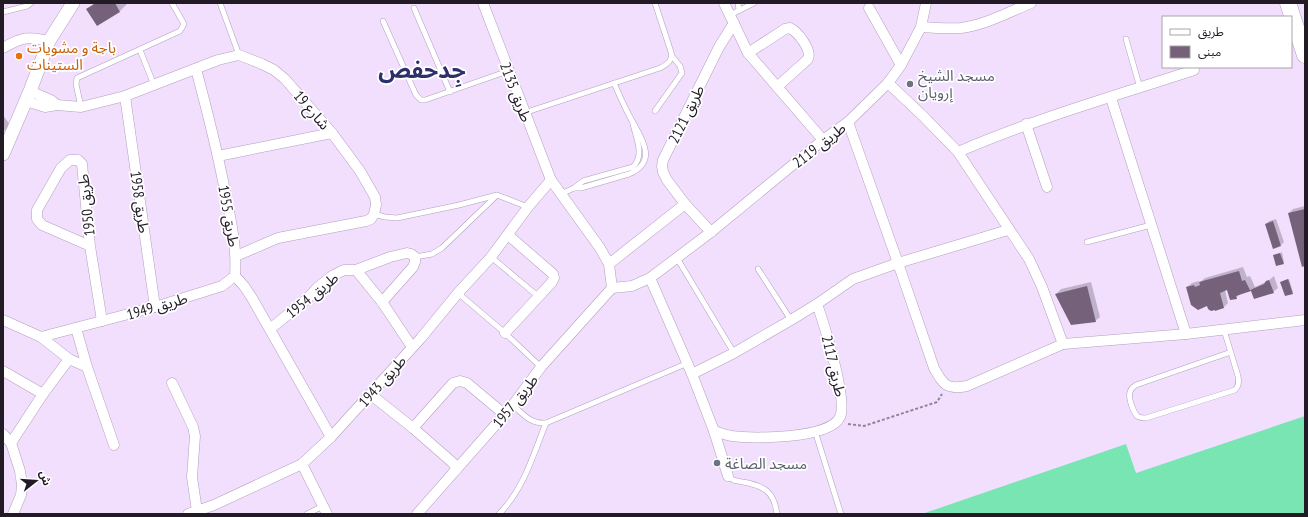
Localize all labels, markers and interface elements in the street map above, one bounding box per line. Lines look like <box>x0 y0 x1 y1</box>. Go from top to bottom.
legend <box>1162 16 1292 68</box>
text: طريق <box>1198 24 1224 40</box>
place label: باجة و مشويات الستينات <box>27 38 116 74</box>
text: مبنى <box>1198 44 1221 59</box>
marker: باجة و مشويات الستينات <box>14 51 24 61</box>
district label: جِدحفص <box>378 55 466 88</box>
street label: طريق 2135 <box>495 59 536 125</box>
place label: مسجد الشيخ إرويان <box>918 66 995 103</box>
marker: مسجد الشيخ إرويان <box>905 79 915 89</box>
street label: طريق 2121 <box>664 82 709 147</box>
street label: شارع 19 <box>287 86 334 136</box>
street label: طريق 2119 <box>789 118 850 172</box>
street label: طريق 1958 <box>125 170 154 234</box>
street label: طريق 1950 <box>73 173 100 237</box>
street label: طريق 1955 <box>213 184 244 249</box>
street label: طريق 1954 <box>282 268 343 323</box>
street label: طريق 1949 <box>124 288 190 325</box>
street label: طريق 2117 <box>817 333 850 399</box>
street label: طريق 1943 <box>354 351 411 411</box>
street label: طريق 1957 <box>488 371 543 432</box>
place label: مسجد الصاغة <box>725 454 807 473</box>
marker: مسجد الصاغة <box>712 458 722 468</box>
north arrow <box>16 461 56 501</box>
text: ش <box>37 469 54 487</box>

